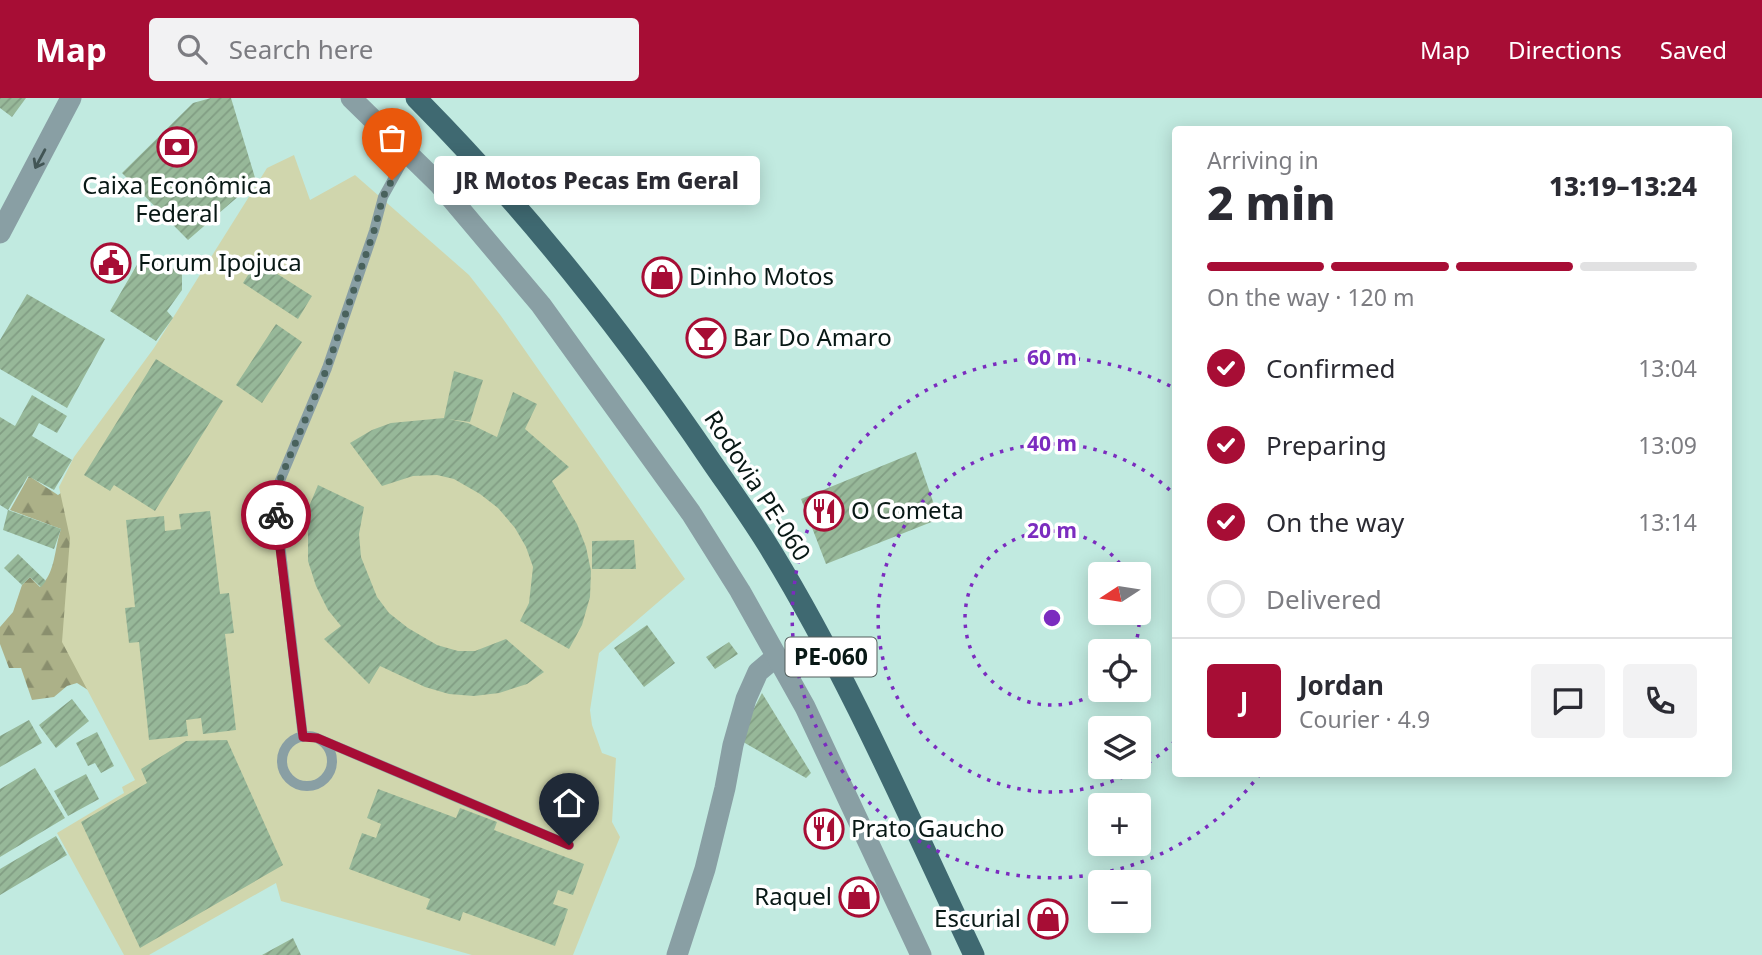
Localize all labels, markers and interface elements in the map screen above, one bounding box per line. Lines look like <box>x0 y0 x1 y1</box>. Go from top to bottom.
search box <box>149 18 639 81</box>
text: Map <box>35 27 107 72</box>
icon: search <box>173 30 211 68</box>
text: Search here <box>229 31 373 67</box>
text: Map <box>1420 33 1470 66</box>
text: Directions <box>1508 33 1622 66</box>
text: Saved <box>1660 33 1727 66</box>
pin <box>362 108 422 180</box>
icon: bag <box>373 119 411 157</box>
bank icon: Caixa Econômica Federal <box>156 126 198 168</box>
text: Arriving in <box>1207 144 1319 176</box>
one-way arrow <box>33 148 47 168</box>
callout: JR Motos Pecas Em Geral <box>434 155 760 204</box>
text: JR Motos Pecas Em Geral <box>455 164 739 196</box>
place label: Caixa Econômica Federal <box>82 168 272 229</box>
text: 13:19–13:24 <box>1549 168 1697 204</box>
text: 2 min <box>1207 171 1336 233</box>
public building icon: Forum Ipojuca <box>90 242 132 284</box>
place label: Forum Ipojuca <box>138 245 302 278</box>
shop icon: Dinho Motos <box>641 256 683 298</box>
place label: Dinho Motos <box>689 259 834 292</box>
text: On the way · 120 m <box>1207 281 1414 313</box>
bar icon: Bar Do Amaro <box>685 317 727 359</box>
place label: Bar Do Amaro <box>733 320 892 353</box>
text: 60 m <box>1027 343 1077 371</box>
icon: check <box>1207 349 1245 387</box>
text: Confirmed <box>1266 350 1396 386</box>
text: 13:04 <box>1638 352 1697 384</box>
street label: Rodovia PE-060 <box>697 404 819 567</box>
icon: check <box>1207 426 1245 464</box>
text: Preparing <box>1266 427 1387 463</box>
text: 40 m <box>1027 429 1077 457</box>
text: 13:09 <box>1638 429 1697 461</box>
courier <box>241 480 311 550</box>
restaurant icon: O Cometa <box>803 490 845 532</box>
place label: O Cometa <box>851 493 964 526</box>
icon: bike <box>257 496 295 534</box>
icon: check <box>1207 503 1245 541</box>
text: On the way <box>1266 504 1404 540</box>
text: 13:14 <box>1638 506 1697 538</box>
text: 20 m <box>1027 516 1077 544</box>
north arrow <box>1088 562 1152 625</box>
map controls <box>1088 562 1151 933</box>
text: Delivered <box>1266 581 1382 617</box>
centre of rings <box>1040 606 1064 630</box>
road number: PE-060 <box>786 638 876 677</box>
button: locate <box>1088 639 1151 702</box>
button: chat <box>1531 664 1605 738</box>
button: phone <box>1623 664 1697 738</box>
text: Jordan <box>1299 667 1384 703</box>
text: J <box>1240 683 1248 719</box>
text: Courier · 4.9 <box>1299 703 1430 735</box>
button: layers <box>1088 716 1151 779</box>
pin <box>539 773 599 845</box>
icon: home <box>550 784 588 822</box>
button: + <box>1088 793 1151 856</box>
restaurant icon: Prato Gaucho <box>803 808 845 850</box>
place label: Prato Gaucho <box>851 811 1004 844</box>
button: − <box>1088 870 1151 933</box>
shop icon: Raquel <box>838 876 880 918</box>
place label: Raquel <box>754 879 832 912</box>
shop icon: Escurial <box>1027 898 1069 940</box>
place label: Escurial <box>934 901 1021 934</box>

